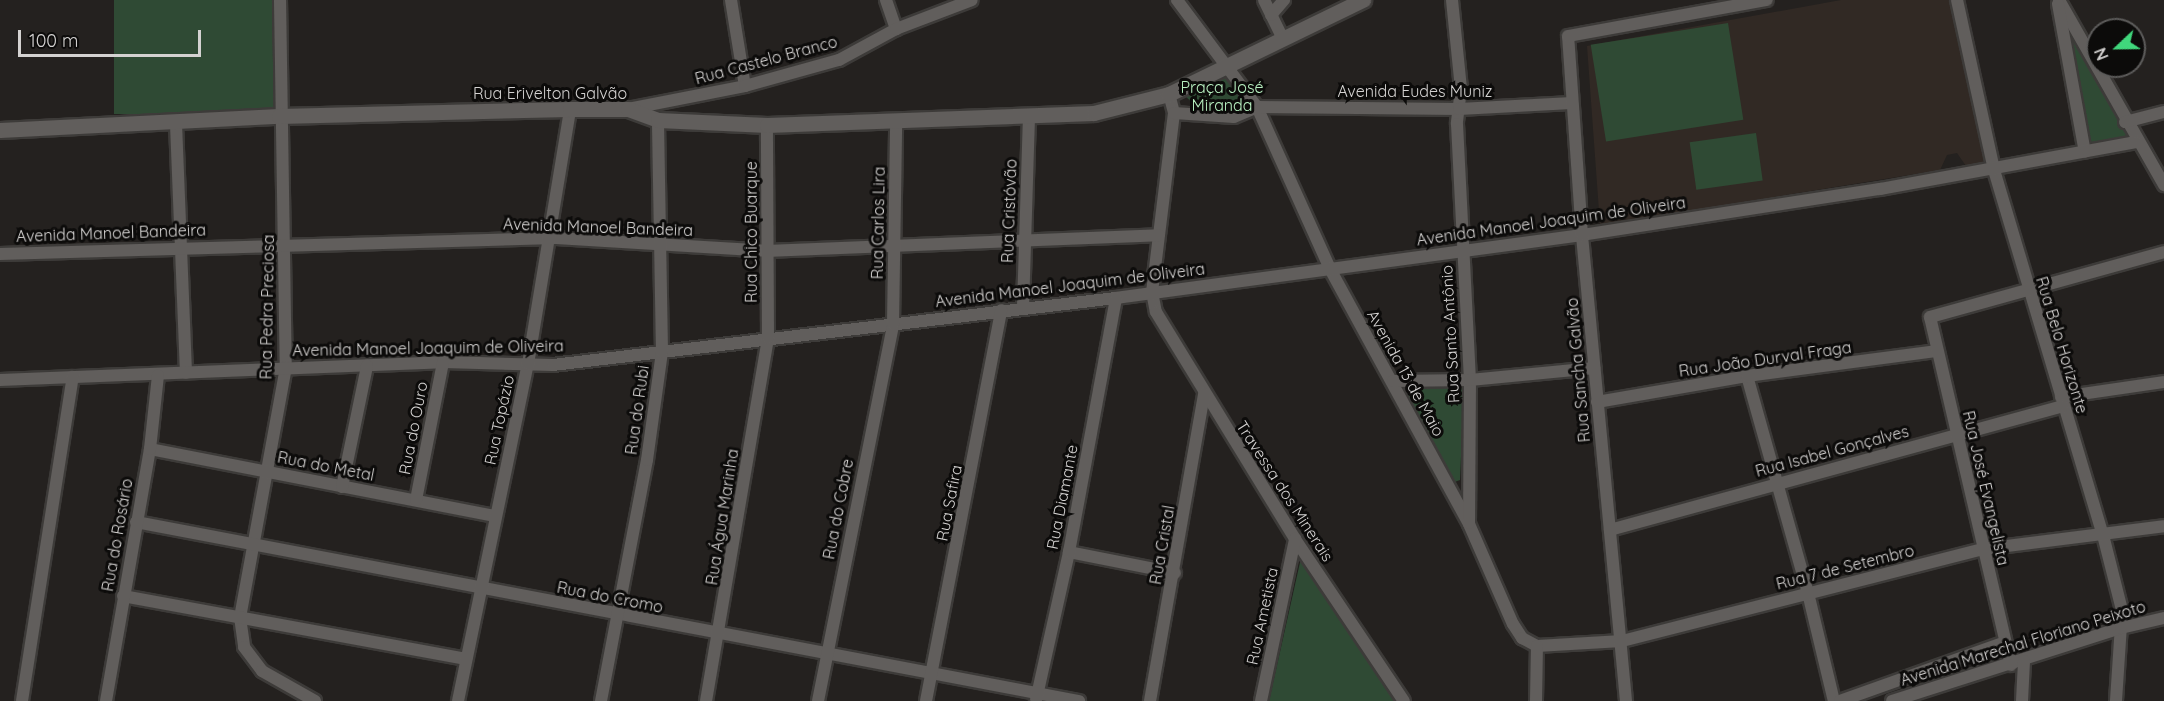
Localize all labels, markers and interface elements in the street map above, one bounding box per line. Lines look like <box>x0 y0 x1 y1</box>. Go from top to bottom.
scale bar <box>21 18 204 56</box>
north arrow <box>2086 18 2146 78</box>
text: 100 m <box>29 29 78 52</box>
street label: Rua Castelo Branco <box>693 32 839 88</box>
text: N <box>2090 45 2113 63</box>
park label: Praça José Miranda <box>1181 77 1263 115</box>
street label: Avenida Eudes Muniz <box>1337 81 1493 101</box>
street label: Rua Erivelton Galvão <box>473 83 627 103</box>
street label: Rua Cristóvão <box>998 159 1020 263</box>
street label: Rua Chico Buarque <box>741 161 761 303</box>
street label: Rua Carlos Lira <box>867 166 889 280</box>
street label: Avenida Manoel Joaquim de Oliveira <box>1415 193 1687 249</box>
street label: Avenida Manoel Bandeira <box>503 214 693 240</box>
street label: Avenida Manoel Bandeira <box>16 220 206 246</box>
street label: Rua Pedra Preciosa <box>256 234 278 380</box>
street label: Avenida Manoel Joaquim de Oliveira <box>934 259 1206 311</box>
street label: Rua Santo Antônio <box>1437 265 1463 403</box>
street label: Rua Belo Horizonte <box>2032 274 2092 416</box>
street label: Rua Sancha Galvão <box>1562 297 1594 443</box>
street label: Avenida 13 de Maio <box>1363 306 1449 440</box>
street label: Avenida Manoel Joaquim de Oliveira <box>292 336 564 360</box>
street label: Rua João Durval Fraga <box>1677 337 1853 381</box>
street label: Rua do Rubi <box>621 364 653 456</box>
street label: Rua Topázio <box>480 373 518 467</box>
street label: Rua do Ouro <box>395 380 431 476</box>
street label: Rua José Evangelista <box>1959 409 2013 567</box>
street label: Travessa dos Minerais <box>1232 417 1338 565</box>
street label: Rua Isabel Gonçalves <box>1753 421 1911 481</box>
street label: Rua Diamante <box>1042 443 1082 551</box>
street label: Rua do Metal <box>276 447 376 485</box>
street label: Rua Água Marinha <box>702 448 742 586</box>
street label: Rua do Cobre <box>819 457 857 561</box>
street label: Rua Safira <box>932 463 966 543</box>
street label: Rua do Rosário <box>98 477 136 593</box>
street label: Rua Cristal <box>1146 504 1178 586</box>
street label: Rua 7 de Setembro <box>1774 541 1916 593</box>
street label: Rua Ametista <box>1242 565 1282 667</box>
street label: Rua do Cromo <box>555 577 665 617</box>
street label: Avenida Marechal Floriano Peixoto <box>1898 596 2148 690</box>

